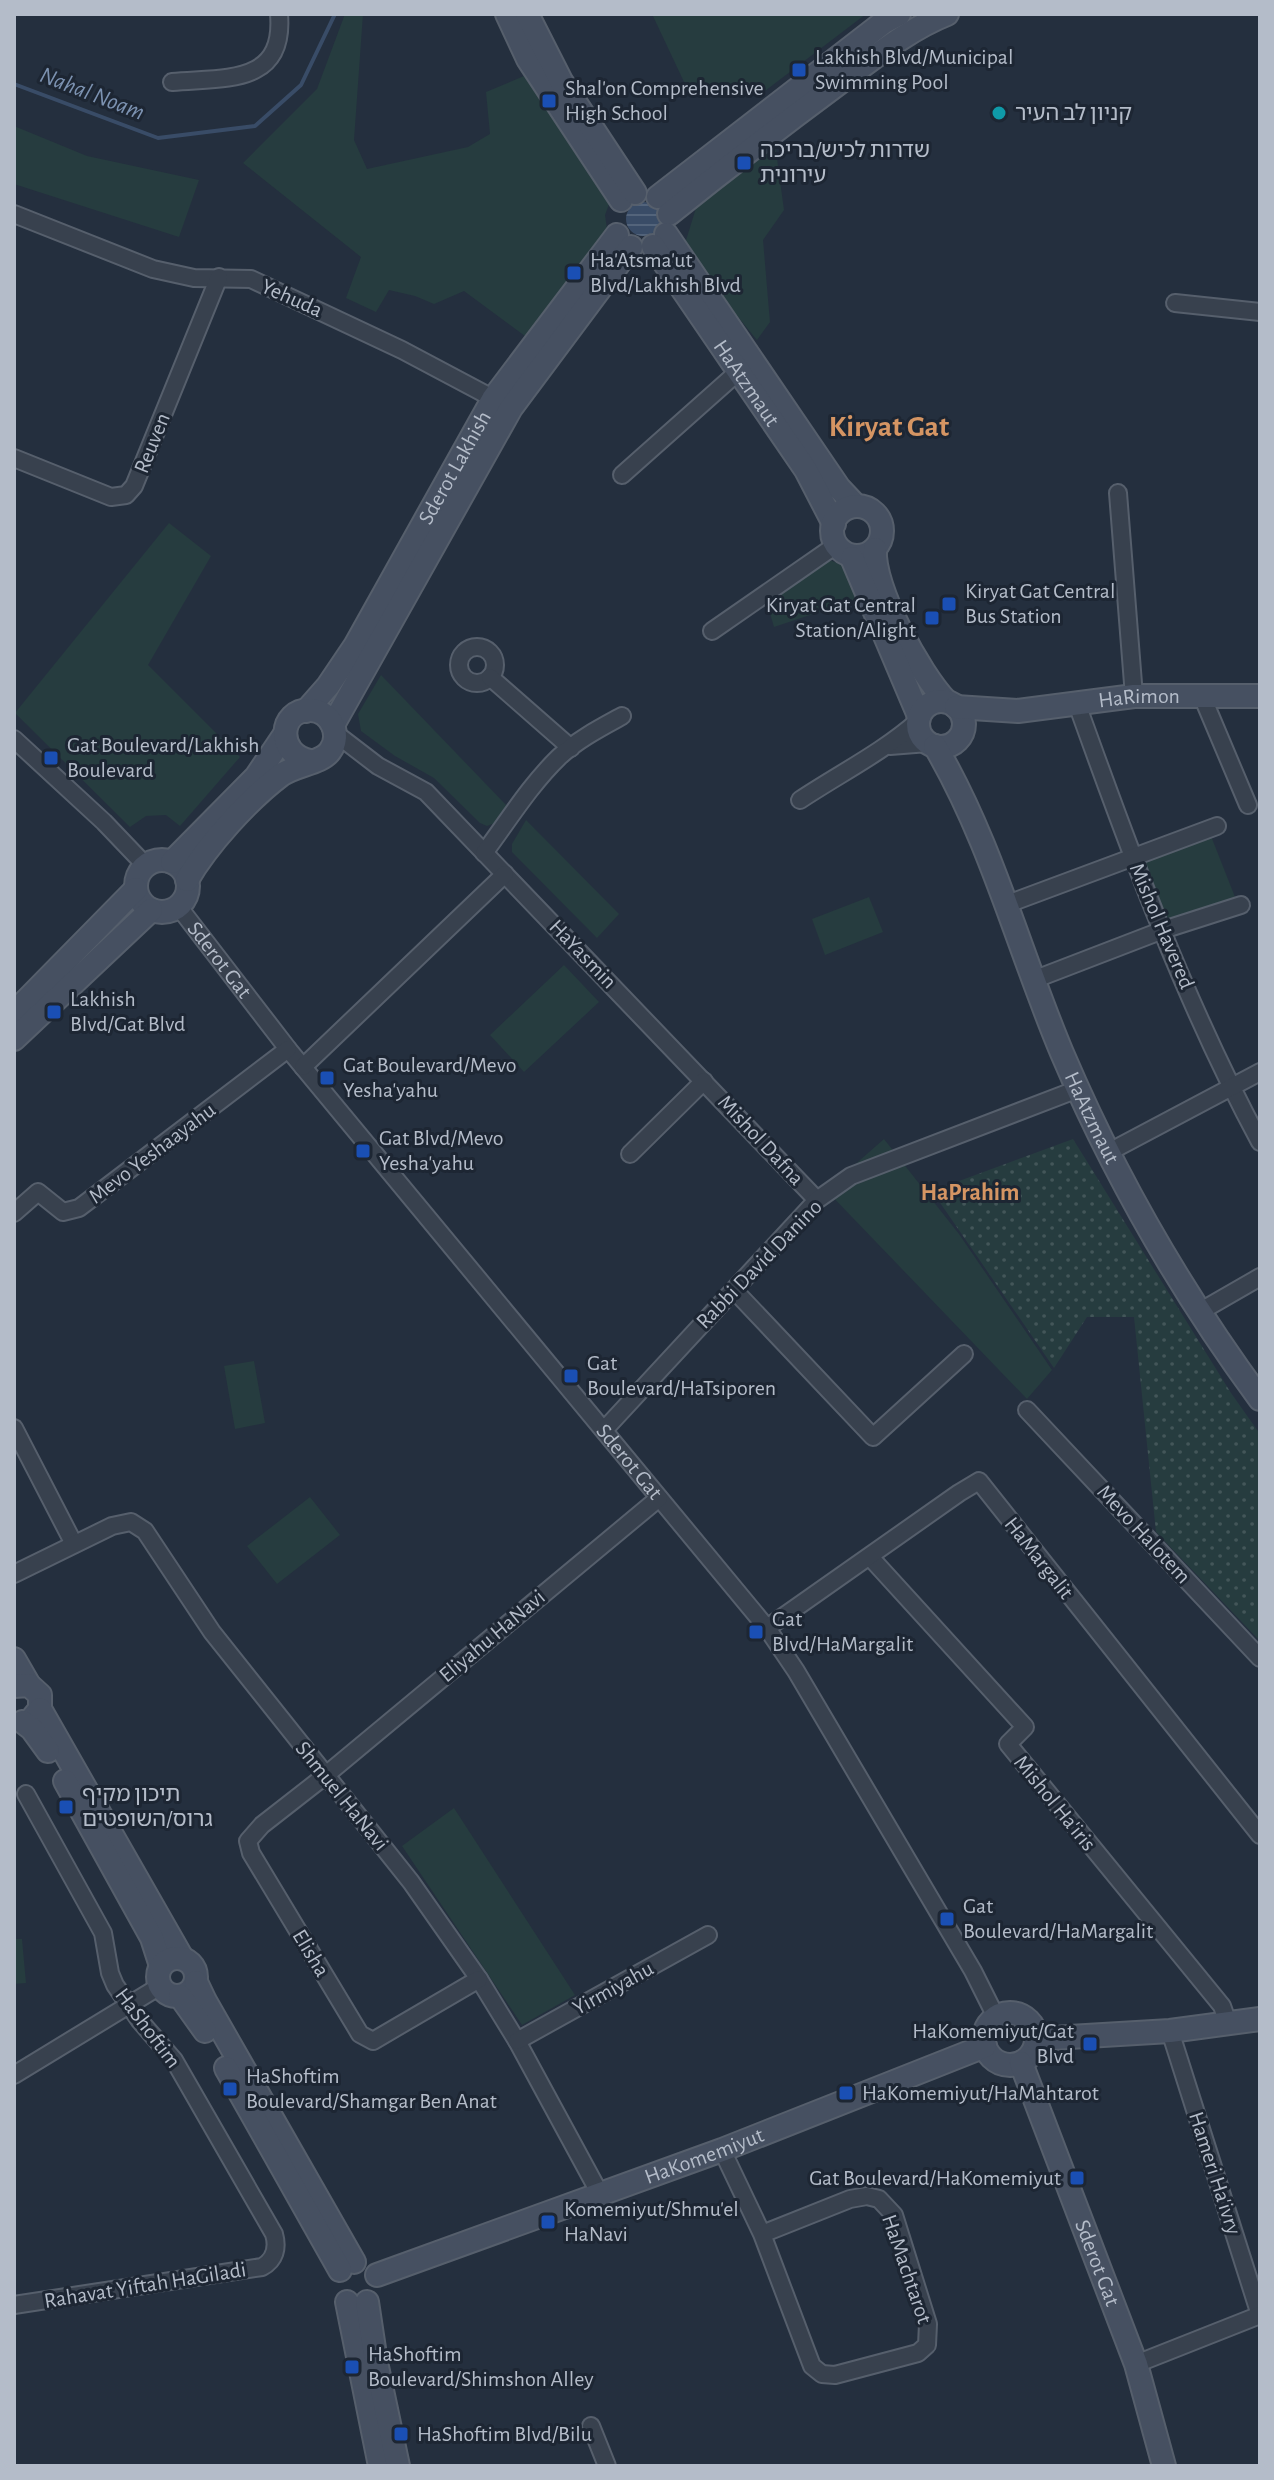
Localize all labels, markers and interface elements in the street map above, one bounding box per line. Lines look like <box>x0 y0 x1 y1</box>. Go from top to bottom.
place label: Lakhish Blvd/Municipal Swimming Pool <box>815 46 1013 93</box>
marker: Lakhish Blvd/Municipal Swimming Pool <box>790 61 808 79</box>
water label: Nahal Noam <box>36 63 148 125</box>
place label: Shal'on Comprehensive High School <box>565 77 764 124</box>
marker: Shal'on Comprehensive High School <box>540 92 558 110</box>
place label: קניון לב העיר <box>1015 102 1132 124</box>
marker: קניון לב העיר <box>990 104 1008 122</box>
place label: שדרות לכיש/בריכה עירונית <box>760 139 930 186</box>
marker: שדרות לכיש/בריכה עירונית <box>735 154 753 172</box>
place label: Ha'Atsma'ut Blvd/Lakhish Blvd <box>590 249 741 296</box>
marker: Ha'Atsma'ut Blvd/Lakhish Blvd <box>565 264 583 282</box>
street label: Yehuda <box>258 275 326 321</box>
street label: HaAtzmaut <box>710 336 784 430</box>
street label: Sderot Lakhish <box>414 407 495 528</box>
street label: Reuven <box>130 410 174 476</box>
district label: Kiryat Gat <box>829 412 949 442</box>
place label: Kiryat Gat Central Bus Station <box>965 580 1115 627</box>
place label: Kiryat Gat Central Station/Alight <box>766 594 916 641</box>
marker: Kiryat Gat Central Bus Station <box>940 595 958 613</box>
marker: Kiryat Gat Central Station/Alight <box>923 609 941 627</box>
street label: HaRimon <box>1097 685 1180 712</box>
place label: Gat Boulevard/Lakhish Boulevard <box>67 734 259 781</box>
marker: Gat Boulevard/Lakhish Boulevard <box>42 749 60 767</box>
street label: Mishol Havered <box>1126 860 1198 992</box>
street label: HaYasmin <box>545 915 621 993</box>
street label: Sderot Gat <box>183 917 256 1002</box>
place label: Lakhish Blvd/Gat Blvd <box>70 988 185 1035</box>
marker: Lakhish Blvd/Gat Blvd <box>45 1003 63 1021</box>
place label: Gat Boulevard/Mevo Yesha'yahu <box>343 1054 517 1101</box>
street label: HaAtzmaut <box>1061 1068 1123 1167</box>
marker: Gat Boulevard/Mevo Yesha'yahu <box>318 1069 336 1087</box>
street label: Mishol Dafna <box>714 1091 808 1189</box>
street label: Mevo Yeshaayahu <box>85 1098 219 1208</box>
place label: Gat Blvd/Mevo Yesha'yahu <box>379 1127 504 1174</box>
marker: Gat Blvd/Mevo Yesha'yahu <box>354 1142 372 1160</box>
district label: HaPrahim <box>921 1181 1019 1205</box>
street label: Rabbi David Danino <box>692 1195 826 1333</box>
place label: Gat Boulevard/HaTsiporen <box>587 1352 776 1399</box>
marker: Gat Boulevard/HaTsiporen <box>562 1367 580 1385</box>
street label: Sderot Gat <box>592 1420 667 1503</box>
street label: Mevo Halotem <box>1093 1480 1195 1588</box>
street label: HaMargalit <box>1000 1513 1078 1603</box>
street label: Eliyahu HaNavi <box>435 1586 549 1686</box>
place label: Gat Blvd/HaMargalit <box>772 1608 913 1655</box>
marker: Gat Blvd/HaMargalit <box>747 1623 765 1641</box>
street label: Shmuel HaNavi <box>292 1737 392 1855</box>
street label: Mishol Ha'iris <box>1010 1751 1100 1855</box>
place label: תיכון מקיף גרוס/השופטים <box>82 1783 213 1830</box>
marker: תיכון מקיף גרוס/השופטים <box>57 1798 75 1816</box>
place label: Gat Boulevard/HaMargalit <box>963 1895 1153 1942</box>
marker: Gat Boulevard/HaMargalit <box>938 1910 956 1928</box>
street label: Elisha <box>288 1925 334 1981</box>
street label: Yirmiyahu <box>569 1957 657 2019</box>
street label: HaShoftim <box>111 1984 185 2072</box>
place label: HaKomemiyut/Gat Blvd <box>912 2020 1074 2067</box>
marker: HaKomemiyut/Gat Blvd <box>1081 2035 1099 2053</box>
place label: HaShoftim Boulevard/Shamgar Ben Anat <box>246 2065 497 2112</box>
marker: HaShoftim Boulevard/Shamgar Ben Anat <box>221 2080 239 2098</box>
place label: HaKomemiyut/HaMahtarot <box>862 2082 1099 2104</box>
marker: HaKomemiyut/HaMahtarot <box>837 2084 855 2102</box>
street label: Hameri Ha'ivry <box>1185 2109 1245 2238</box>
street label: HaKomemiyut <box>642 2124 767 2188</box>
place label: Gat Boulevard/HaKomemiyut <box>809 2167 1061 2189</box>
marker: Gat Boulevard/HaKomemiyut <box>1068 2169 1086 2187</box>
place label: Komemiyut/Shmu'el HaNavi <box>564 2198 739 2245</box>
street label: HaMachtarot <box>878 2212 936 2326</box>
marker: Komemiyut/Shmu'el HaNavi <box>539 2213 557 2231</box>
street label: Sderot Gat <box>1071 2217 1124 2309</box>
street label: Rahavat Yiftah HaGiladi <box>42 2258 248 2312</box>
place label: HaShoftim Boulevard/Shimshon Alley <box>368 2343 594 2390</box>
marker: HaShoftim Boulevard/Shimshon Alley <box>343 2358 361 2376</box>
place label: HaShoftim Blvd/Bilu <box>417 2423 592 2445</box>
marker: HaShoftim Blvd/Bilu <box>392 2425 410 2443</box>

